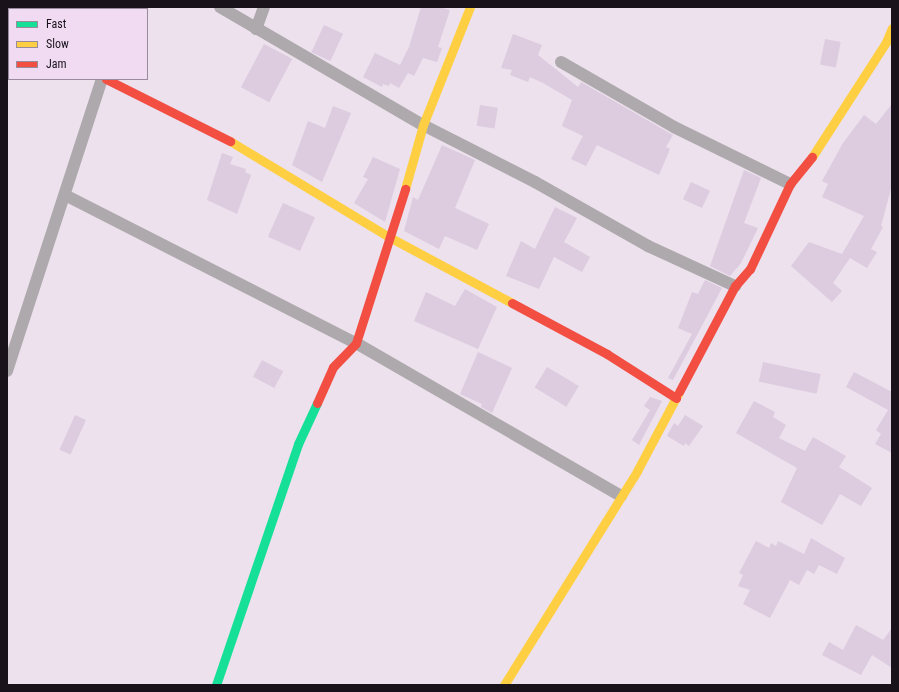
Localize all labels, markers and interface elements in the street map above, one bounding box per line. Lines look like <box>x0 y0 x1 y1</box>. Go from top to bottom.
legend <box>8 8 148 80</box>
text: Fast <box>46 17 66 31</box>
text: Slow <box>46 37 69 51</box>
text: Jam <box>46 57 67 71</box>

